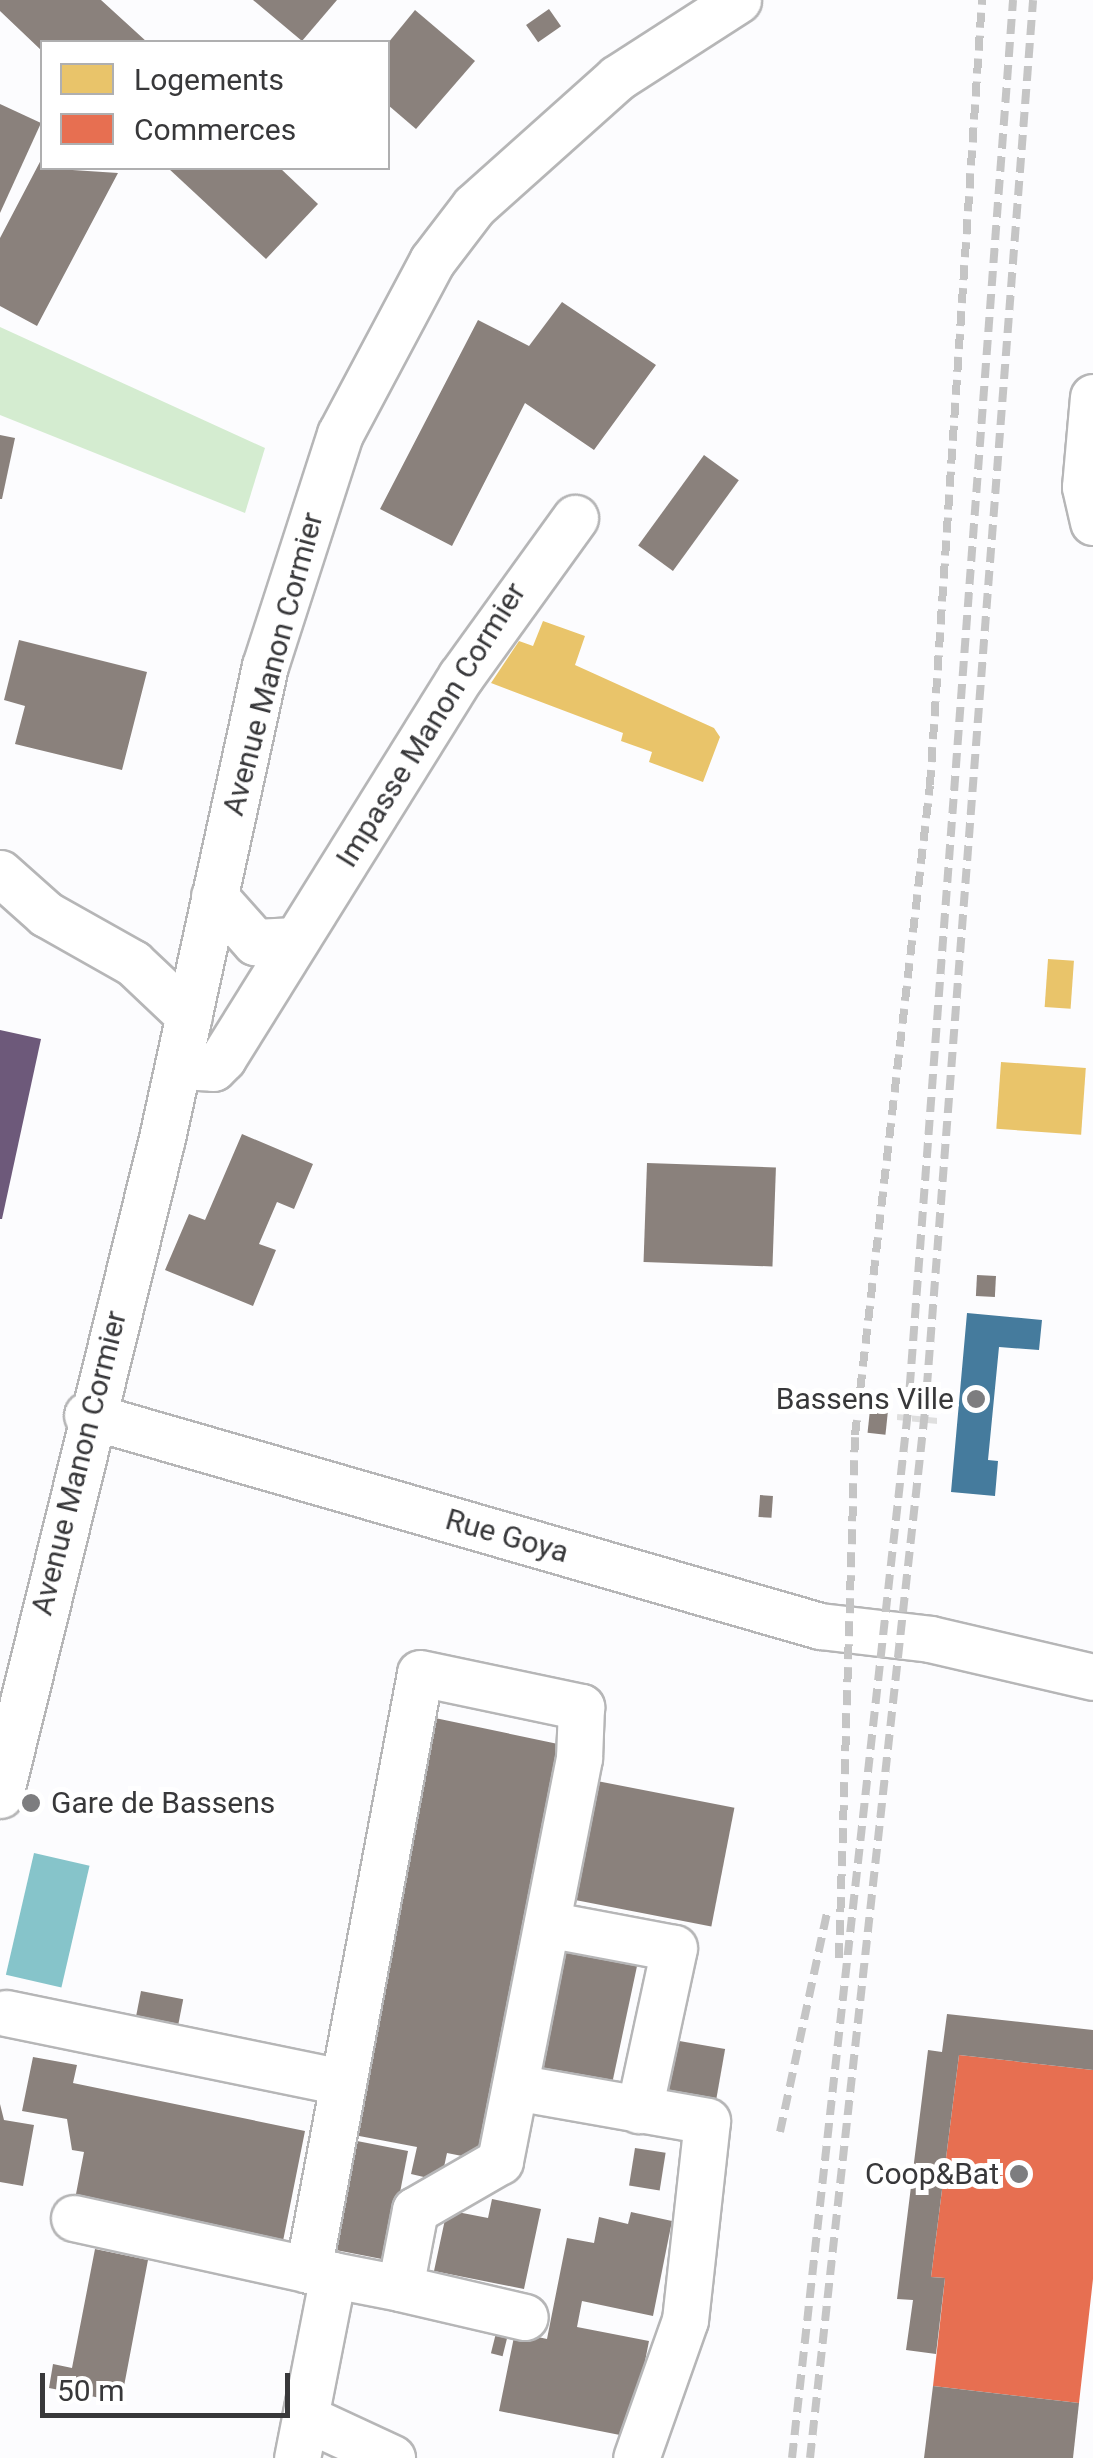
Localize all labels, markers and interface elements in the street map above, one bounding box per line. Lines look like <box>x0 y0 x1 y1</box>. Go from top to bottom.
legend <box>40 40 390 170</box>
text: Logements <box>134 62 284 97</box>
text: Commerces <box>134 112 296 147</box>
street label: Avenue Manon Cormier <box>215 509 331 819</box>
street label: Impasse Manon Cormier <box>329 576 533 874</box>
street label: Avenue Manon Cormier <box>24 1307 134 1619</box>
place label: Bassens Ville <box>776 1381 954 1417</box>
marker: Bassens Ville <box>963 1386 989 1412</box>
street label: Rue Goya <box>441 1501 573 1571</box>
place label: Gare de Bassens <box>51 1785 275 1821</box>
marker: Gare de Bassens <box>20 1792 42 1814</box>
place label: Coop&Bat <box>865 2156 999 2192</box>
marker: Coop&Bat <box>1008 2163 1030 2185</box>
scale bar <box>45 2353 295 2415</box>
text: 50 m <box>57 2373 124 2408</box>

